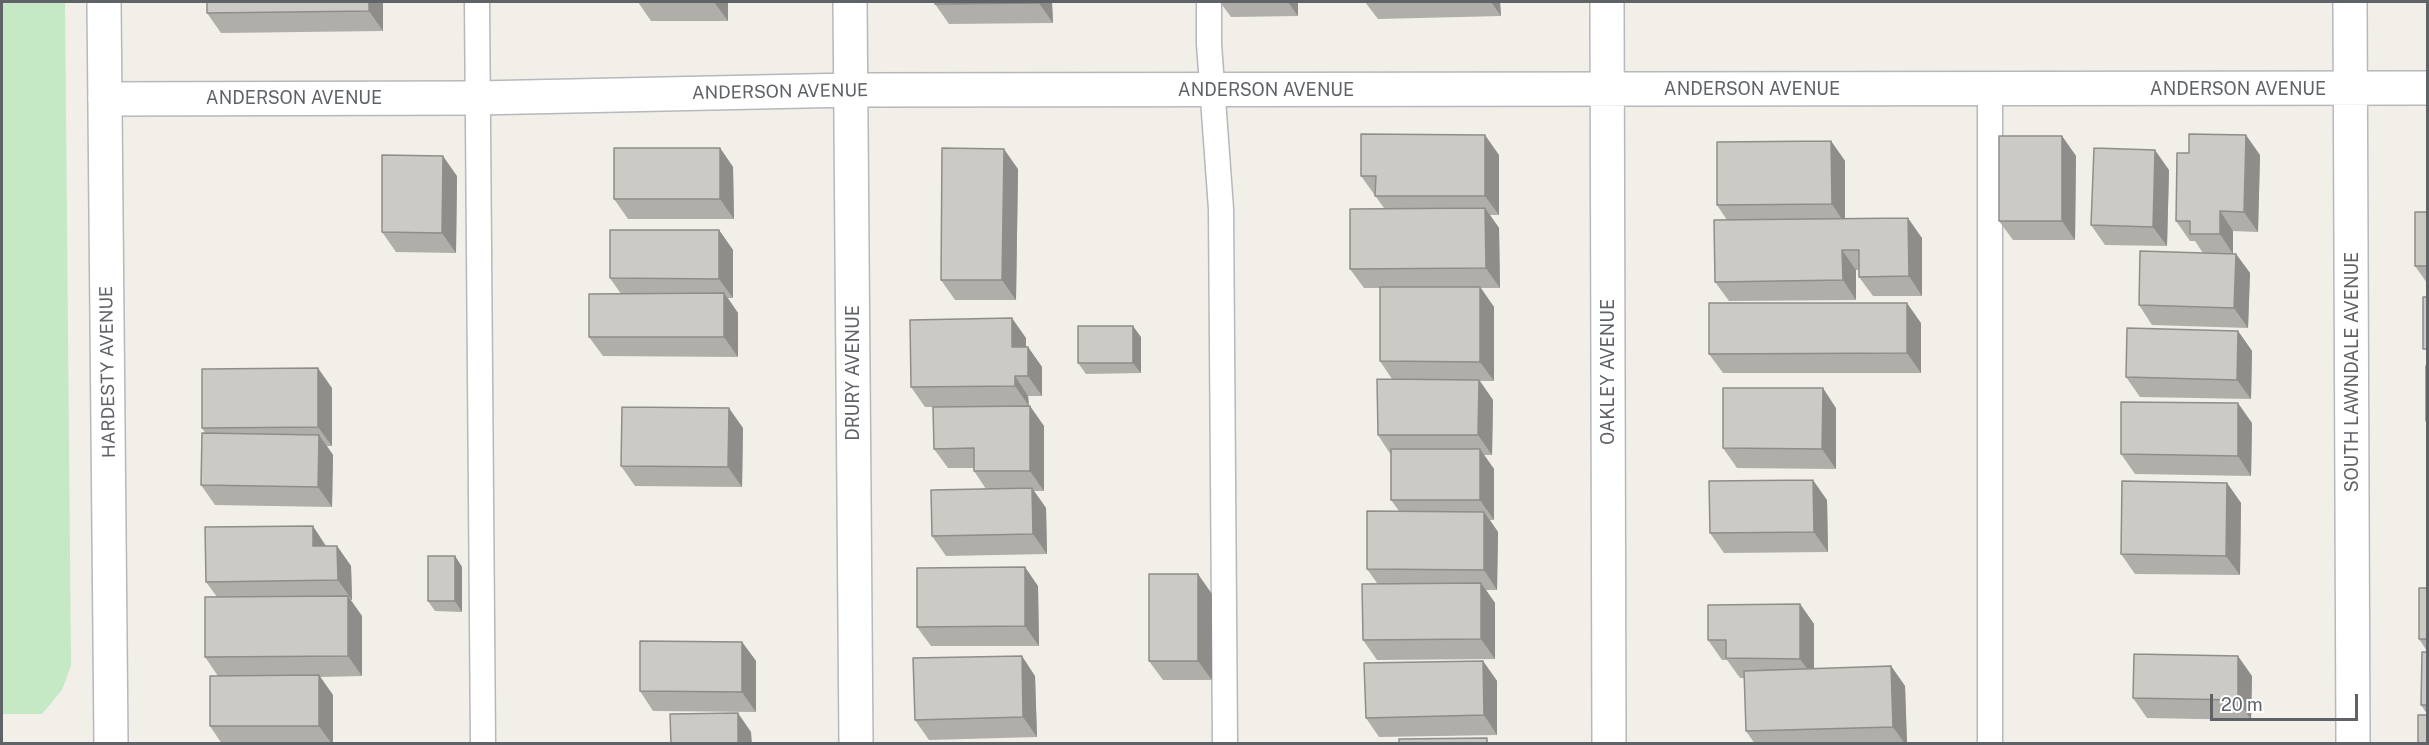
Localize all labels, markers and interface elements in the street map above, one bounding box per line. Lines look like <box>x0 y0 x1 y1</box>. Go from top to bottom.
street label: ANDERSON AVENUE <box>1664 78 1840 100</box>
street label: ANDERSON AVENUE <box>2150 78 2326 100</box>
street label: ANDERSON AVENUE <box>1178 79 1354 101</box>
street label: ANDERSON AVENUE <box>692 80 868 104</box>
street label: ANDERSON AVENUE <box>206 87 382 109</box>
street label: SOUTH LAWNDALE AVENUE <box>2341 252 2363 492</box>
street label: HARDESTY AVENUE <box>96 286 120 458</box>
street label: OAKLEY AVENUE <box>1597 299 1619 445</box>
street label: DRURY AVENUE <box>842 305 864 441</box>
scale bar <box>2213 682 2362 720</box>
text: 20 m <box>2221 694 2263 715</box>

